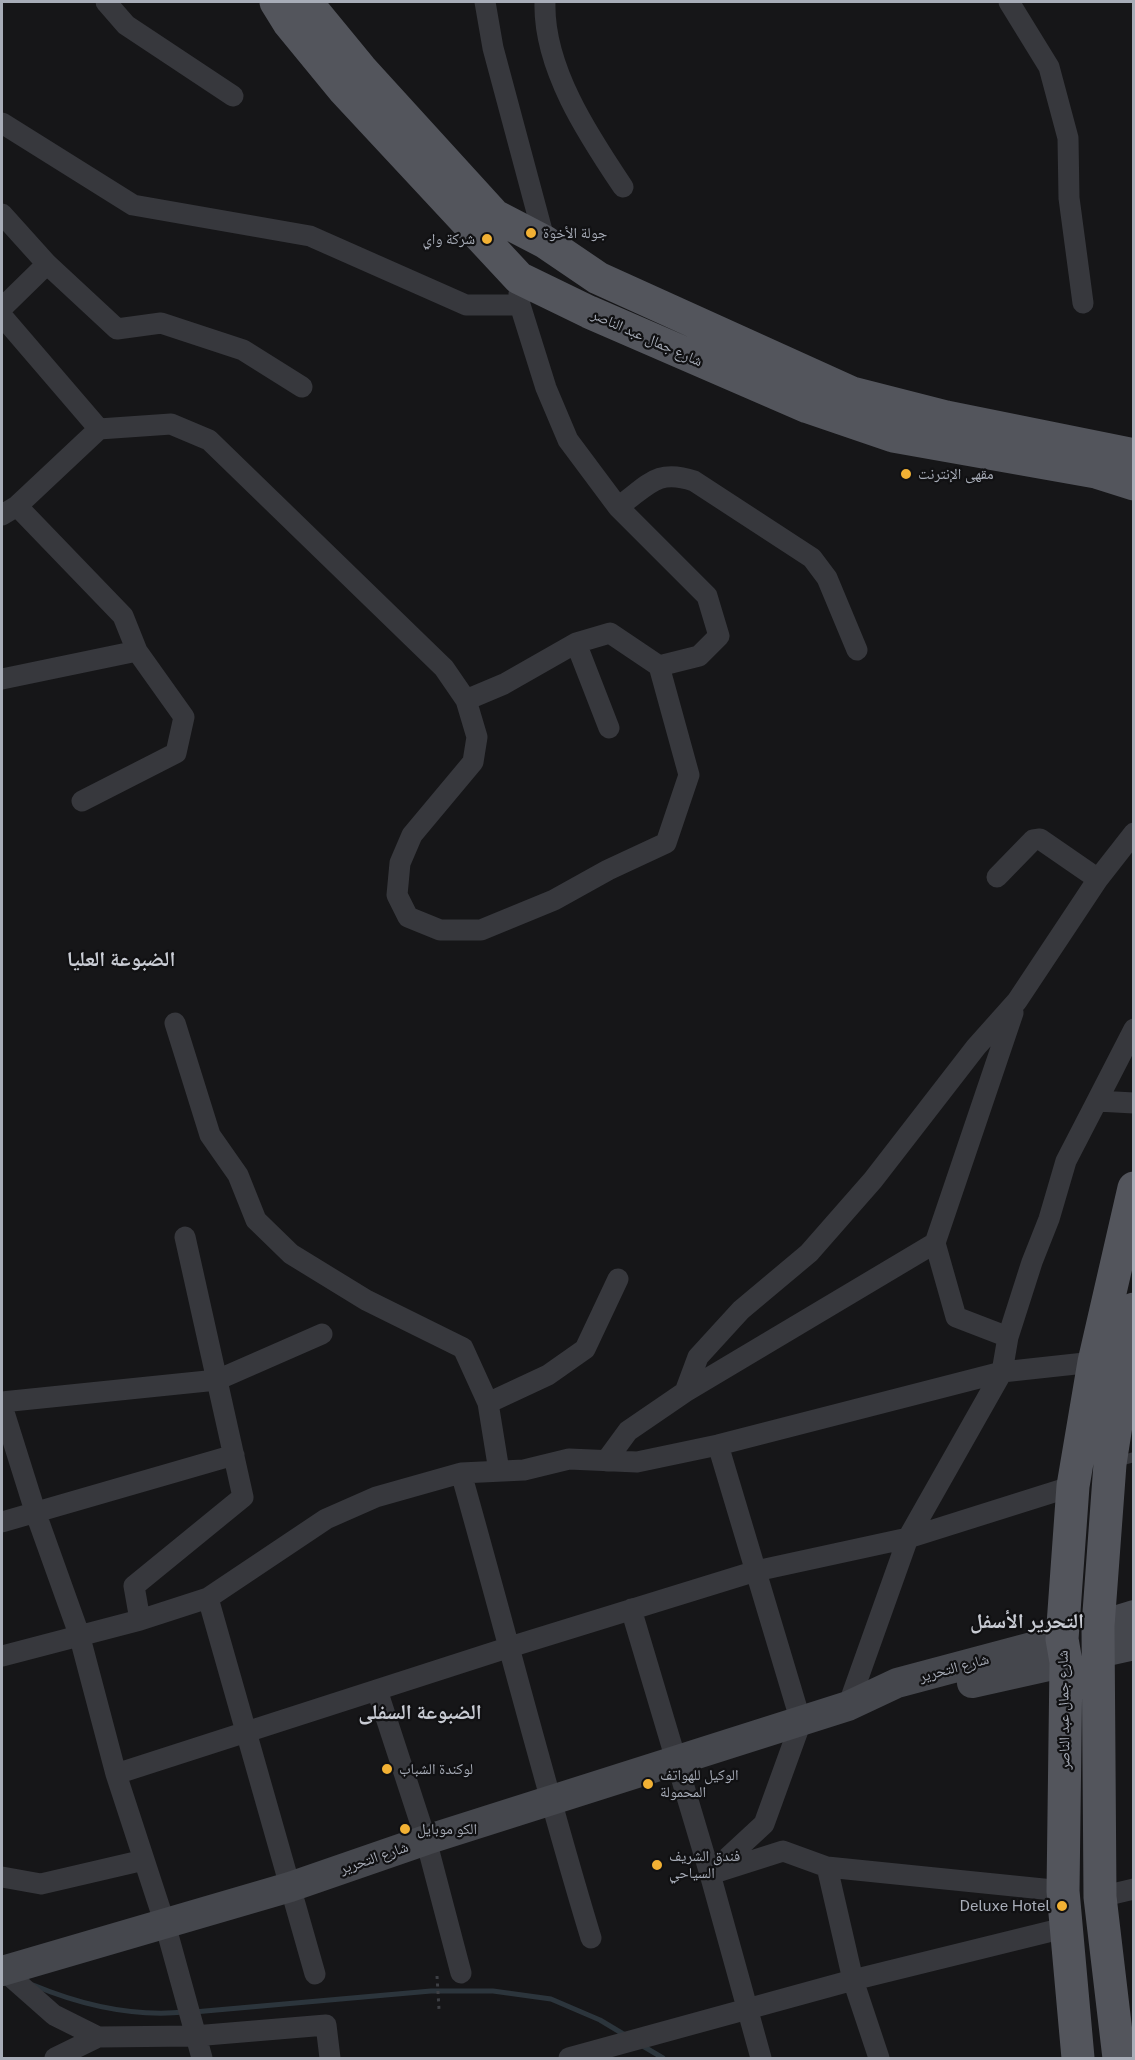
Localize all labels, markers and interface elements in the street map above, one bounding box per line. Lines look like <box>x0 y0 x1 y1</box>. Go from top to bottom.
place label: جولة الأخوة <box>543 224 607 242</box>
marker: جولة الأخوة <box>524 226 538 240</box>
place label: شركة واي <box>423 230 475 248</box>
marker: شركة واي <box>480 232 494 246</box>
street label: شارع جمال عبد الناصر <box>589 305 705 371</box>
place label: مقهى الإنترنت <box>918 465 994 483</box>
marker: مقهى الإنترنت <box>899 467 913 481</box>
district label: الضبوعة العليا <box>67 947 175 973</box>
district label: التحرير الأسفل <box>970 1609 1084 1635</box>
street label: شارع التحرير <box>917 1650 991 1686</box>
street label: شارع جمال عبد الناصر <box>1054 1650 1074 1770</box>
district label: الضبوعة السفلى <box>358 1700 482 1726</box>
place label: لوكندة الشباب <box>399 1760 473 1778</box>
marker: لوكندة الشباب <box>380 1762 394 1776</box>
place label: الوكيل للهواتف المحمولة <box>660 1766 738 1801</box>
marker: الوكيل للهواتف المحمولة <box>641 1777 655 1791</box>
place label: الكو موبايل <box>417 1820 477 1838</box>
marker: الكو موبايل <box>398 1822 412 1836</box>
street label: شارع التحرير <box>337 1838 411 1878</box>
place label: فندق الشريف السياحي <box>669 1847 740 1882</box>
marker: فندق الشريف السياحي <box>650 1858 664 1872</box>
place label: Deluxe Hotel <box>960 1897 1050 1915</box>
marker: Deluxe Hotel <box>1055 1899 1069 1913</box>

